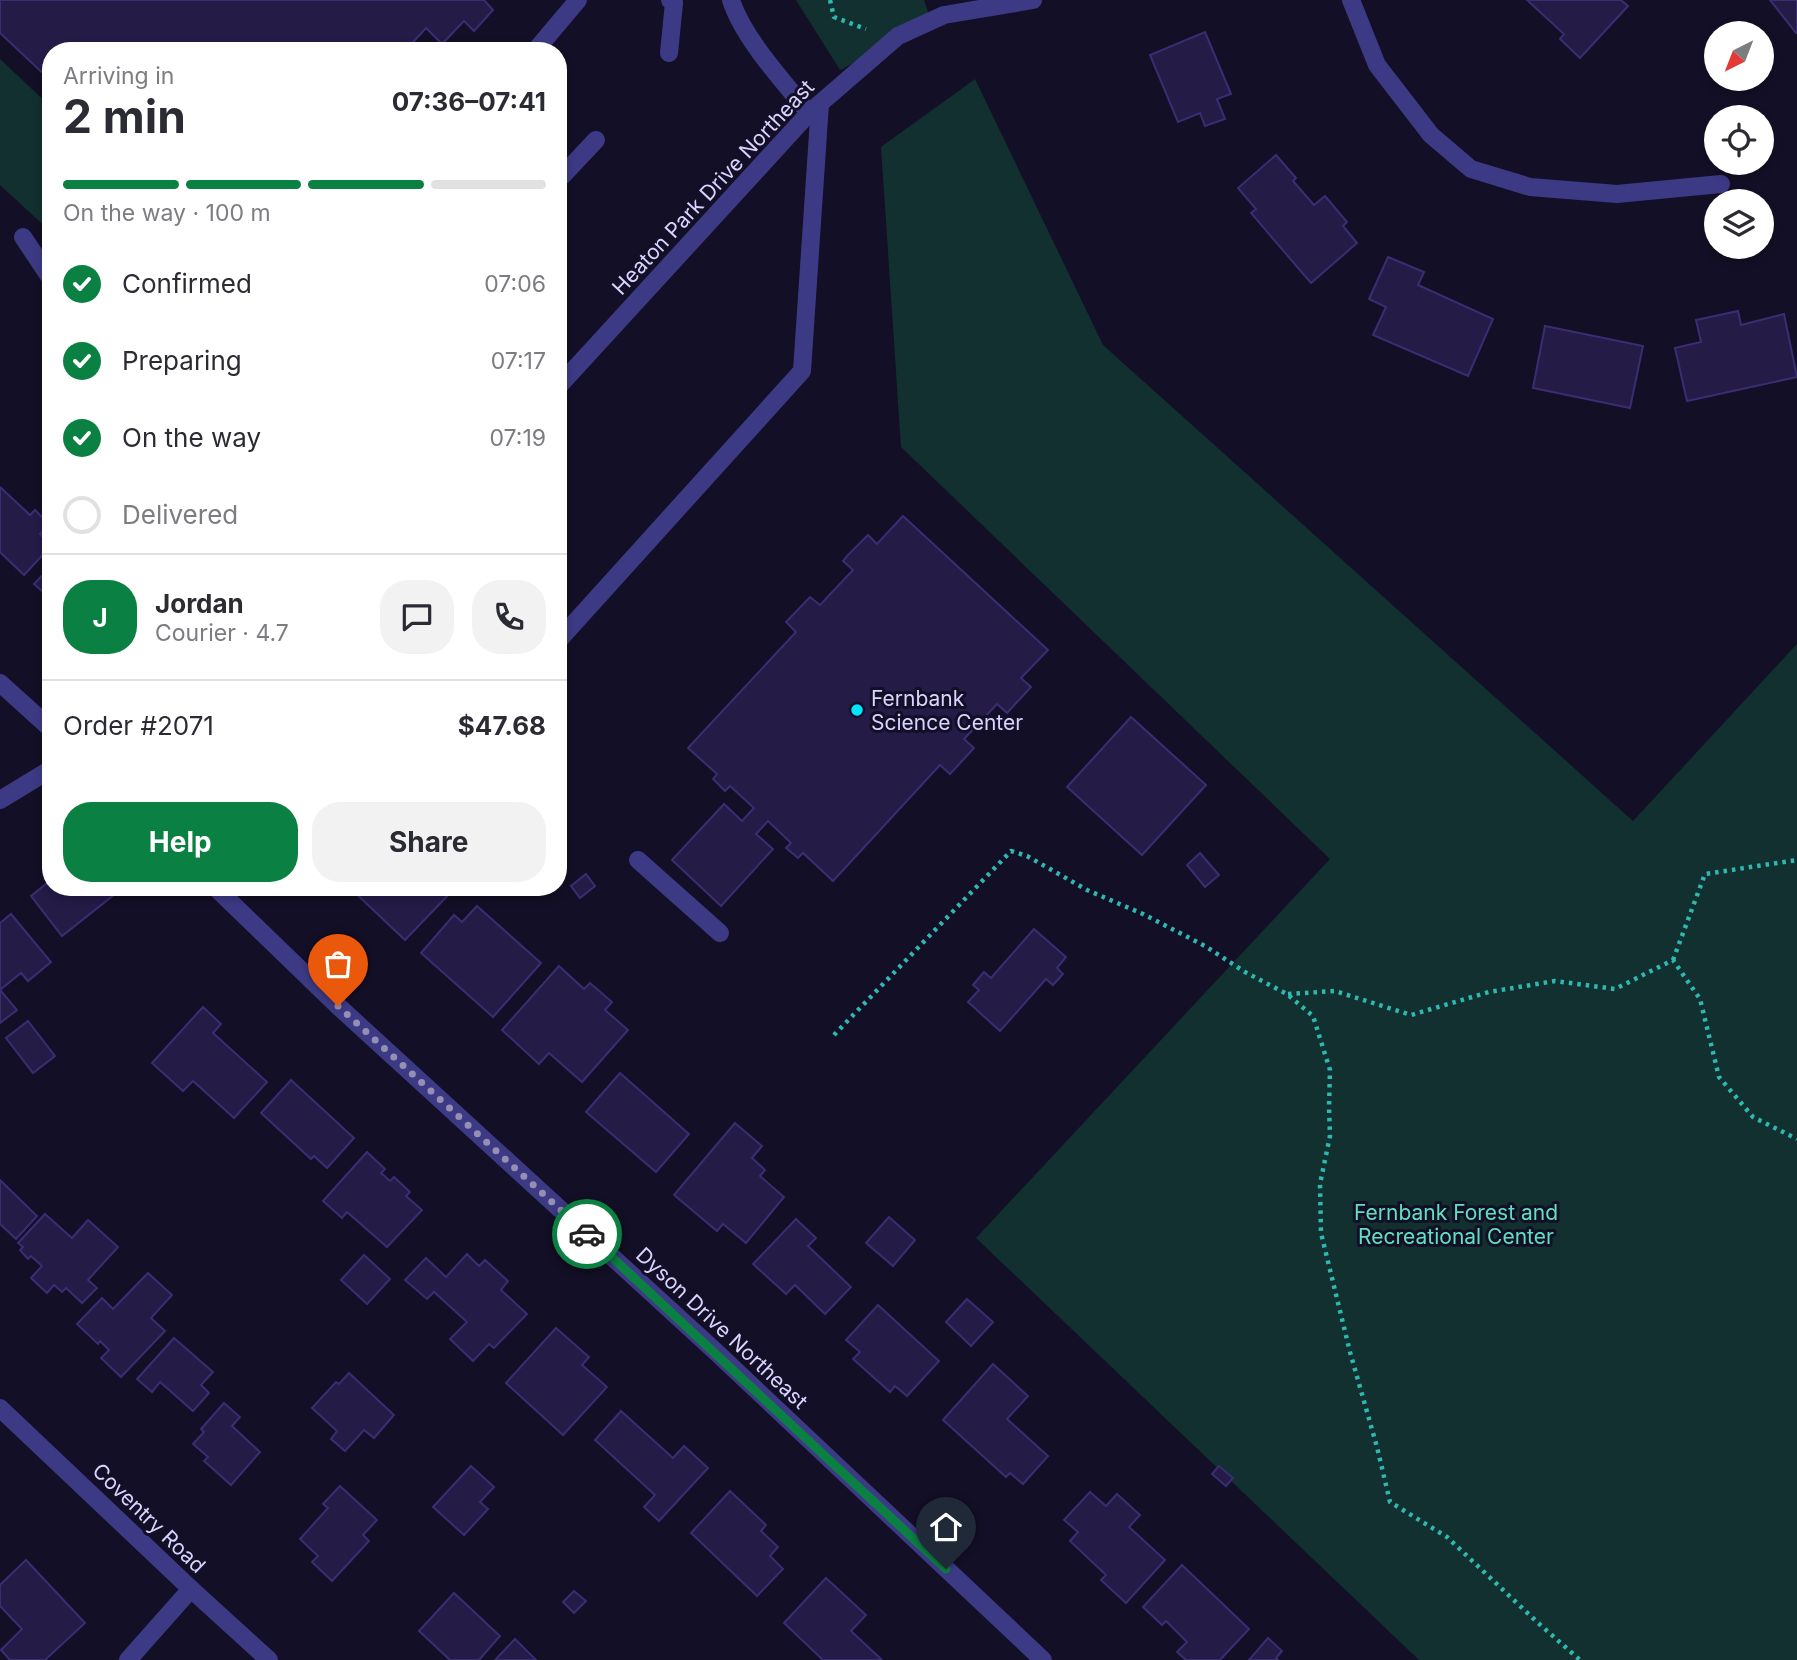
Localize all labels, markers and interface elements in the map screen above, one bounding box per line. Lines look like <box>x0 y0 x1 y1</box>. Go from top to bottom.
north arrow <box>1704 21 1774 91</box>
map controls <box>1704 21 1774 259</box>
text: Arriving in <box>63 62 174 90</box>
street label: Heaton Park Drive Northeast <box>607 74 819 300</box>
text: 07:36–07:41 <box>392 86 546 117</box>
text: 2 min <box>63 88 186 144</box>
button: locate <box>1704 105 1774 175</box>
button: layers <box>1704 189 1774 259</box>
text: On the way · 100 m <box>63 199 271 227</box>
icon: check <box>63 265 101 303</box>
text: Confirmed <box>122 268 252 299</box>
text: 07:06 <box>484 270 546 298</box>
icon: check <box>63 342 101 380</box>
text: Preparing <box>122 345 242 376</box>
text: 07:17 <box>491 347 546 375</box>
icon: check <box>63 419 101 457</box>
text: On the way <box>122 422 261 453</box>
text: 07:19 <box>489 424 546 452</box>
text: Delivered <box>122 499 238 530</box>
button: chat <box>380 580 454 654</box>
button: phone <box>472 580 546 654</box>
text: Jordan <box>155 588 244 619</box>
text: J <box>92 602 108 633</box>
text: Courier · 4.7 <box>155 619 289 647</box>
place label: Fernbank Science Center <box>871 686 1023 735</box>
marker: Fernbank Science Center <box>849 702 865 718</box>
text: Order #2071 <box>63 710 214 741</box>
text: $47.68 <box>458 710 546 741</box>
button: Help <box>63 802 298 882</box>
button: Share <box>312 802 546 882</box>
pin <box>308 934 368 1006</box>
icon: bag <box>319 945 357 983</box>
courier <box>552 1199 622 1269</box>
park label: Fernbank Forest and Recreational Center <box>1354 1200 1558 1249</box>
icon: car <box>568 1215 606 1253</box>
street label: Dyson Drive Northeast <box>631 1242 813 1414</box>
street label: Coventry Road <box>87 1458 211 1578</box>
pin <box>916 1497 976 1569</box>
icon: home <box>927 1508 965 1546</box>

